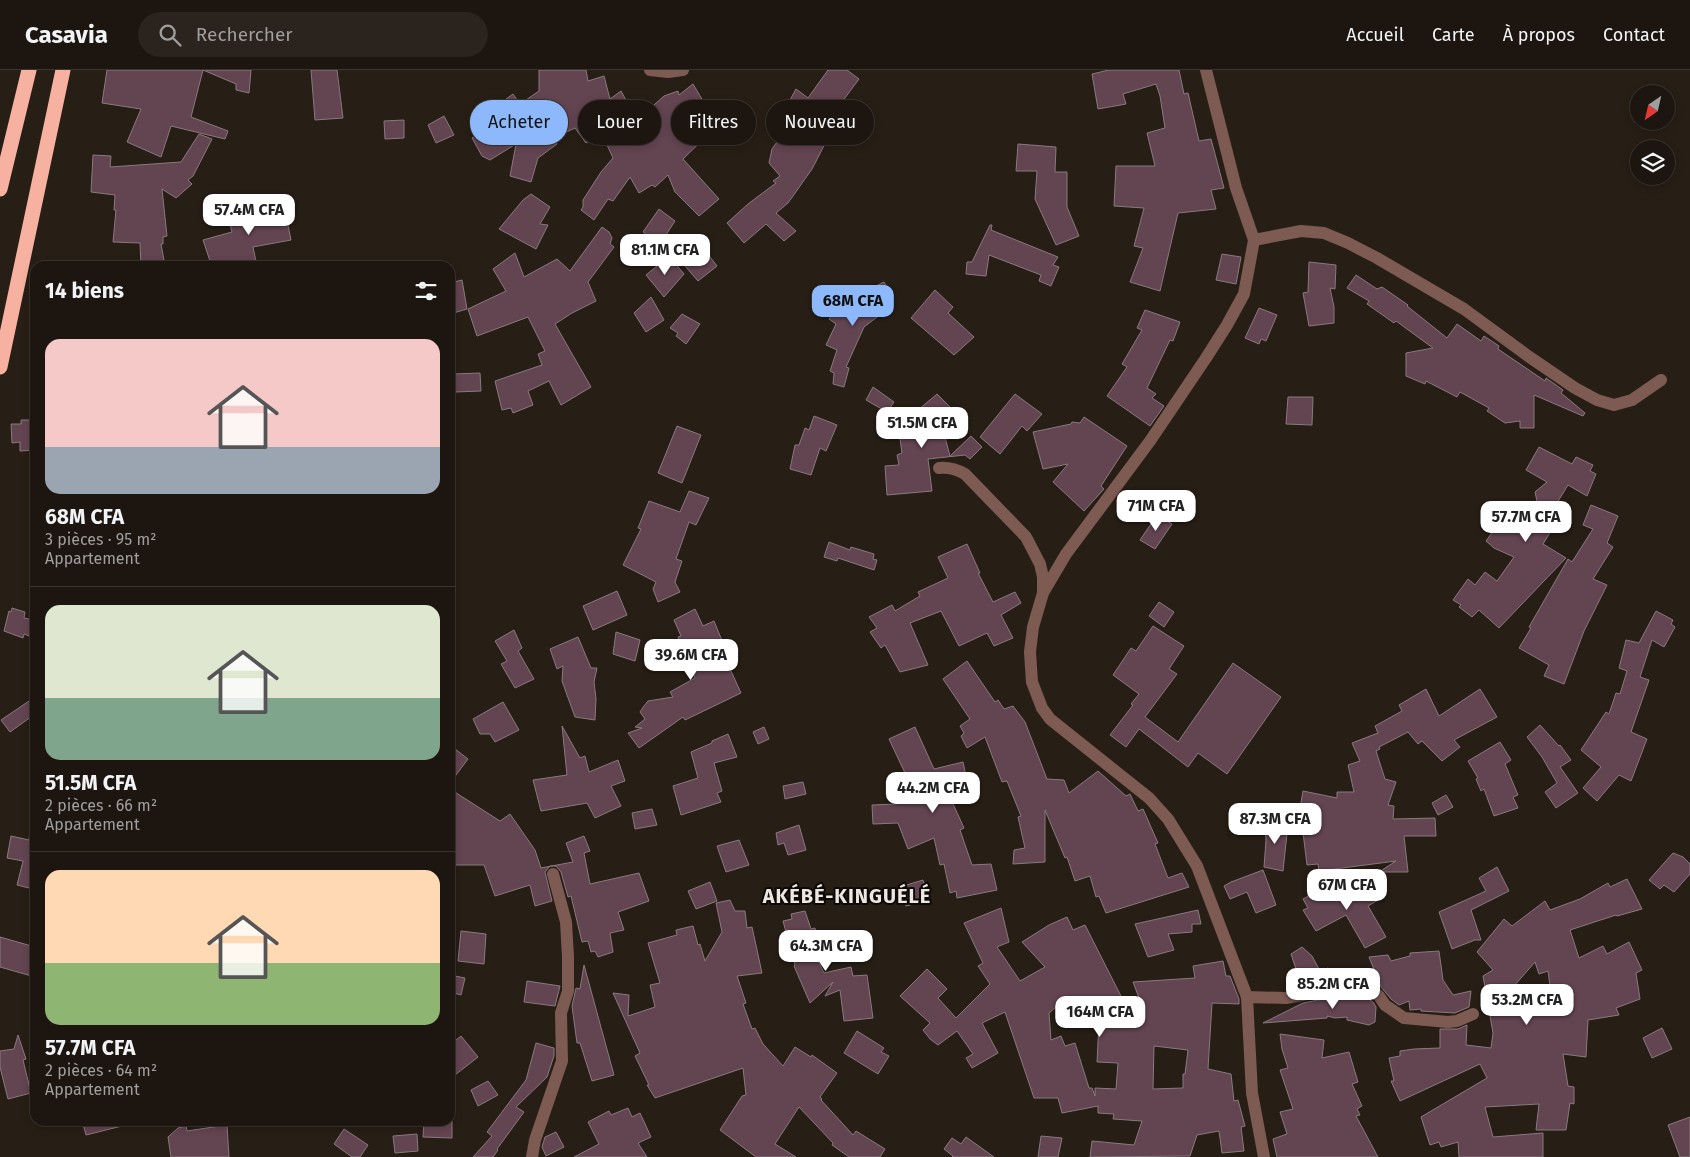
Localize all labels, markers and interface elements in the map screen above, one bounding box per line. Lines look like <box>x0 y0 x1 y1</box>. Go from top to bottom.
search box <box>138 12 488 57</box>
text: Casavia <box>25 21 108 49</box>
icon: search <box>156 21 184 49</box>
text: Rechercher <box>196 23 293 46</box>
text: Accueil <box>1346 24 1404 46</box>
text: Carte <box>1432 24 1475 46</box>
text: À propos <box>1503 24 1575 46</box>
text: Contact <box>1603 24 1665 46</box>
north arrow <box>1630 85 1675 130</box>
map controls <box>1630 85 1675 185</box>
chip: Acheter <box>470 100 568 145</box>
chip: Louer <box>578 100 661 145</box>
chip: Filtres <box>671 100 756 145</box>
chip: Nouveau <box>766 100 874 145</box>
button: layers <box>1630 140 1675 185</box>
pin: 57.4M CFA <box>192 194 306 236</box>
text: 57.4M CFA <box>214 200 284 219</box>
pin: 81.1M CFA <box>608 234 722 276</box>
text: 81.1M CFA <box>631 240 699 259</box>
icon: filters <box>412 277 440 305</box>
text: 14 biens <box>45 278 124 304</box>
pin: 68M CFA <box>807 284 899 327</box>
text: 68M CFA <box>823 291 883 310</box>
icon: home <box>198 372 288 462</box>
pin: 51.5M CFA <box>865 406 979 449</box>
text: 51.5M CFA <box>887 413 957 432</box>
pin: 71M CFA <box>1110 490 1202 532</box>
text: 71M CFA <box>1128 496 1184 515</box>
pin: 57.7M CFA <box>1469 500 1583 543</box>
text: 68M CFA <box>45 504 124 530</box>
text: 57.7M CFA <box>1492 507 1560 526</box>
text: 3 pièces · 95 m² <box>45 530 157 549</box>
text: Appartement <box>45 549 140 568</box>
icon: home <box>198 637 288 727</box>
pin: 39.6M CFA <box>634 638 748 681</box>
text: 39.6M CFA <box>655 645 727 664</box>
text: 51.5M CFA <box>45 770 136 796</box>
pin: 44.2M CFA <box>876 772 990 814</box>
text: 44.2M CFA <box>897 778 969 797</box>
text: 2 pièces · 66 m² <box>45 796 157 815</box>
pin: 87.3M CFA <box>1218 802 1332 845</box>
text: 87.3M CFA <box>1240 809 1310 828</box>
text: Appartement <box>45 815 140 834</box>
pin: 67M CFA <box>1301 868 1393 911</box>
text: 67M CFA <box>1318 875 1376 894</box>
district label: AKÉBÉ-KINGUÉLÉ <box>762 883 931 908</box>
icon: home <box>198 902 288 992</box>
pin: 64.3M CFA <box>769 930 883 972</box>
text: 64.3M CFA <box>790 936 862 955</box>
pin: 85.2M CFA <box>1276 968 1390 1010</box>
text: 85.2M CFA <box>1297 974 1369 993</box>
pin: 53.2M CFA <box>1470 984 1584 1026</box>
text: 53.2M CFA <box>1492 990 1562 1009</box>
pin: 164M CFA <box>1048 996 1152 1038</box>
text: 164M CFA <box>1066 1002 1134 1021</box>
text: 57.7M CFA <box>45 1035 136 1061</box>
text: 2 pièces · 64 m² <box>45 1061 157 1080</box>
text: Appartement <box>45 1080 140 1099</box>

